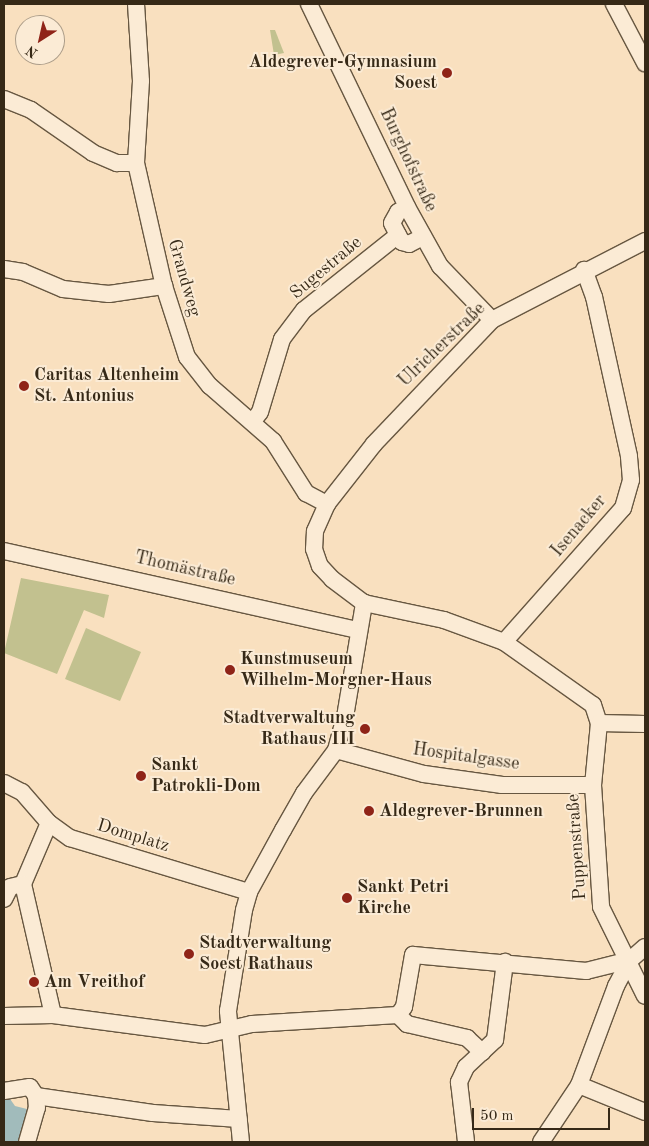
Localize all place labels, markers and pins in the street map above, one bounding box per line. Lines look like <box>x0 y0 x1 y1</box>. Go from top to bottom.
place label: Aldegrever-Gymnasium Soest <box>249 52 437 94</box>
marker: Aldegrever-Gymnasium Soest <box>441 67 453 79</box>
place label: Caritas Altenheim St. Antonius <box>34 365 179 408</box>
marker: Caritas Altenheim St. Antonius <box>18 380 30 392</box>
place label: Kunstmuseum Wilhelm-Morgner-Haus <box>240 649 432 692</box>
marker: Kunstmuseum Wilhelm-Morgner-Haus <box>224 664 236 676</box>
place label: Stadtverwaltung Rathaus III <box>223 708 355 751</box>
marker: Stadtverwaltung Rathaus III <box>359 723 371 735</box>
place label: Sankt Patrokli-Dom <box>151 755 261 798</box>
marker: Sankt Patrokli-Dom <box>135 770 147 782</box>
place label: Aldegrever-Brunnen <box>379 800 543 822</box>
marker: Aldegrever-Brunnen <box>363 805 375 817</box>
place label: Sankt Petri Kirche <box>357 877 449 920</box>
marker: Sankt Petri Kirche <box>341 892 353 904</box>
place label: Stadtverwaltung Soest Rathaus <box>199 933 331 976</box>
marker: Stadtverwaltung Soest Rathaus <box>183 948 195 960</box>
place label: Am Vreithof <box>44 971 145 993</box>
marker: Am Vreithof <box>28 976 40 988</box>

